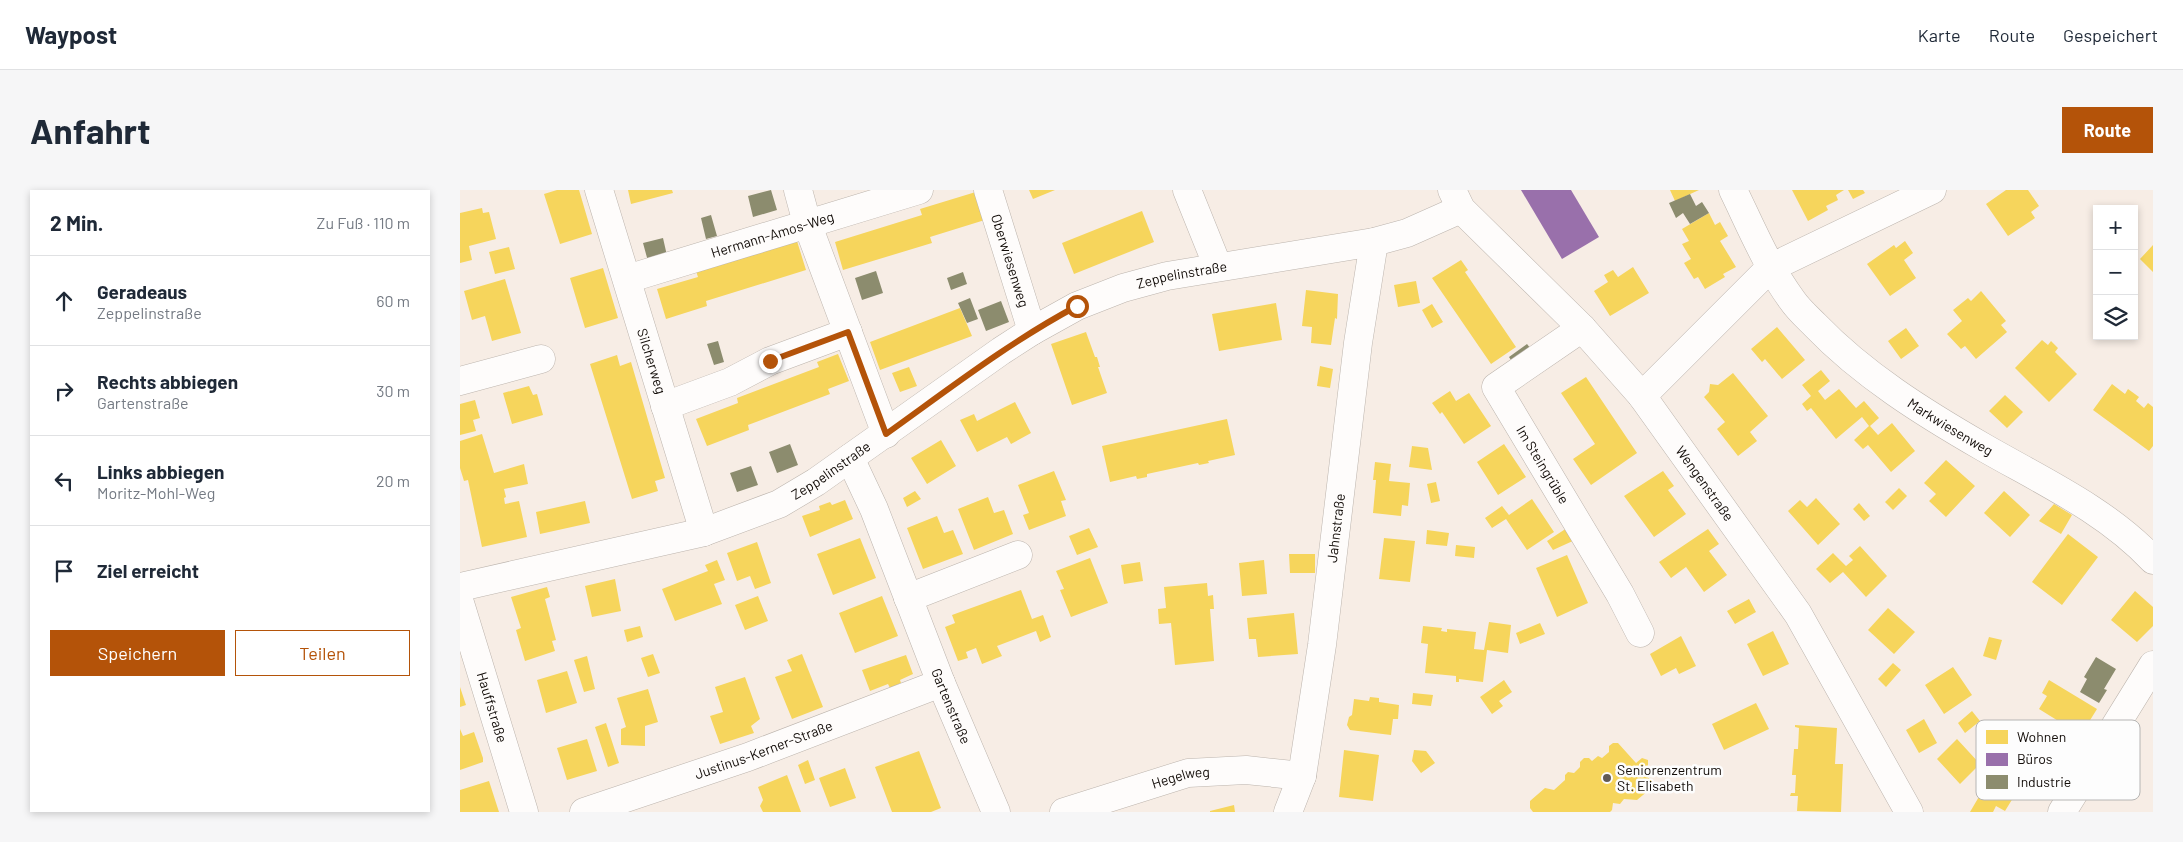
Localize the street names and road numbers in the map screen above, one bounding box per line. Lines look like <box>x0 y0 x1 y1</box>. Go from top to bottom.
street label: Hermann-Amos-Weg <box>709 207 836 261</box>
street label: Oberwiesenweg <box>988 212 1033 309</box>
street label: Zeppelinstraße <box>1135 257 1228 292</box>
street label: Silcherweg <box>634 326 670 396</box>
street label: Markwiesenweg <box>1905 394 1996 459</box>
street label: Im Steingrüble <box>1513 422 1573 507</box>
street label: Zeppelinstraße <box>788 437 873 503</box>
street label: Wengenstraße <box>1672 442 1738 524</box>
street label: Jahnstraße <box>1323 492 1348 564</box>
street label: Gartenstraße <box>928 666 975 746</box>
street label: Hauffstraße <box>474 670 511 744</box>
street label: Justinus-Kerner-Straße <box>692 716 835 782</box>
street label: Hegelweg <box>1149 763 1210 792</box>

